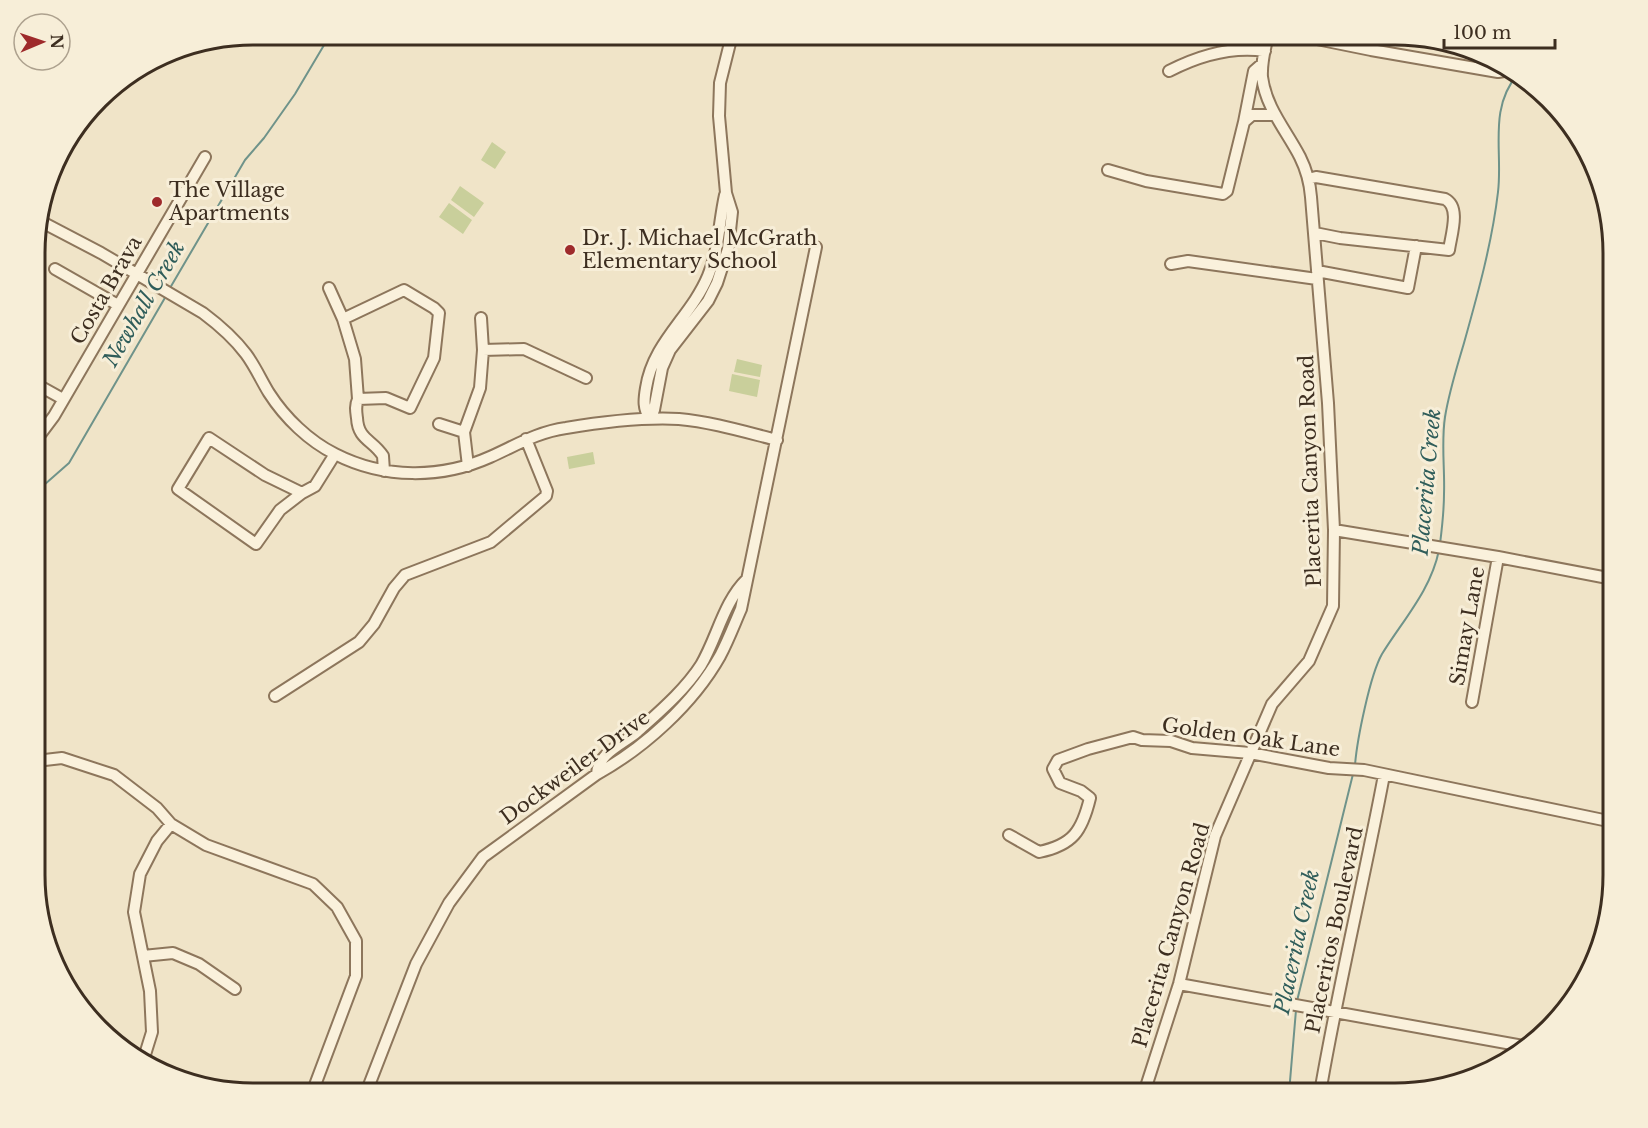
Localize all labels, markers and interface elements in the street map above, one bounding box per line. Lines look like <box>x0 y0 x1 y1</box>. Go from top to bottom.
north arrow <box>12 12 72 72</box>
scale bar <box>1444 12 1555 50</box>
text: 100 m <box>1453 22 1511 44</box>
text: N <box>47 34 67 49</box>
place label: The Village Apartments <box>168 178 290 225</box>
marker: The Village Apartments <box>150 195 164 209</box>
place label: Dr. J. Michael McGrath Elementary School <box>582 226 818 273</box>
street label: Costa Brava <box>65 231 147 348</box>
water label: Newhall Creek <box>97 236 190 372</box>
marker: Dr. J. Michael McGrath Elementary School <box>563 243 577 257</box>
street label: Placerita Canyon Road <box>1294 354 1326 588</box>
water label: Placerita Creek <box>1408 407 1446 558</box>
street label: Simay Lane <box>1445 565 1489 687</box>
street label: Dockweiler Drive <box>496 705 654 829</box>
street label: Golden Oak Lane <box>1160 713 1342 761</box>
street label: Placerita Canyon Road <box>1127 820 1215 1050</box>
street label: Placeritos Boulevard <box>1300 824 1368 1036</box>
water label: Placerita Creek <box>1269 867 1325 1018</box>

